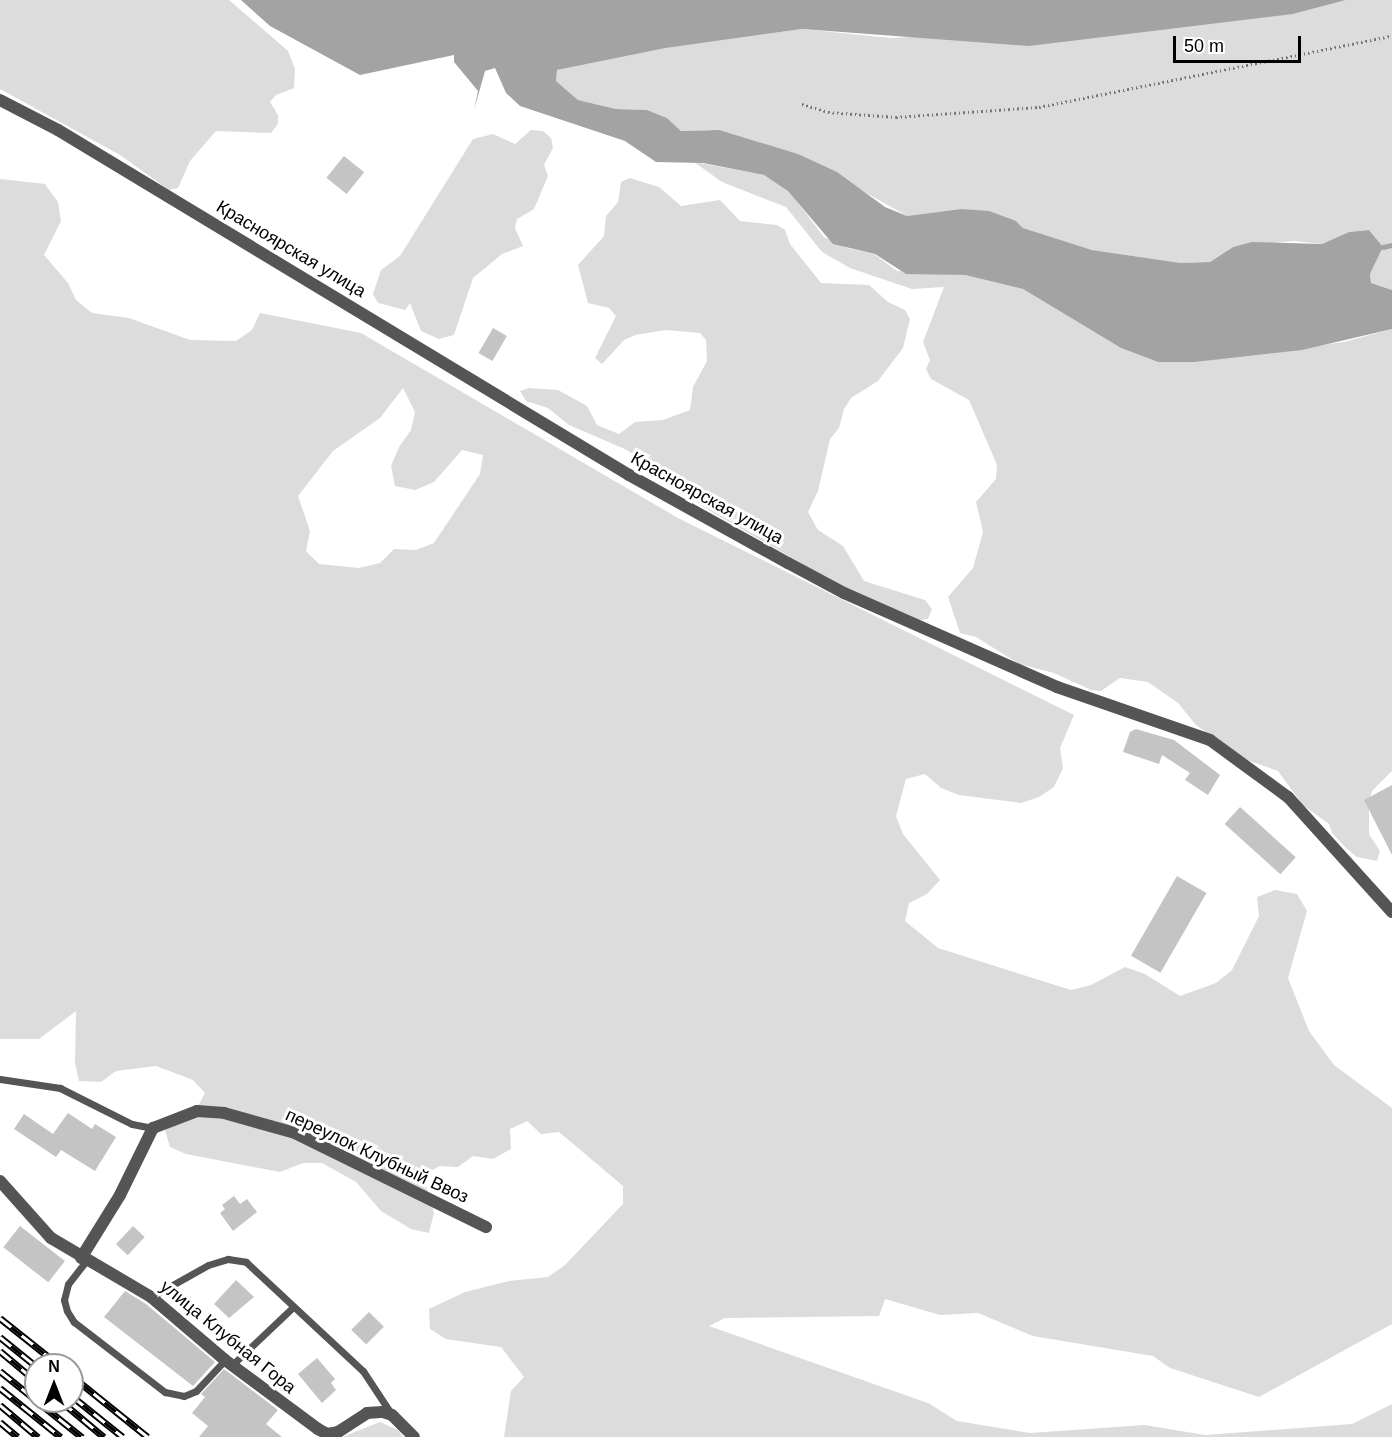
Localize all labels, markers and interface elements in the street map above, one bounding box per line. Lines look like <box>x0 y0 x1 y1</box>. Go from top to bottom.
scale bar <box>1176 24 1304 62</box>
text: 50 m <box>1184 36 1224 56</box>
street label: Красноярская улица <box>212 196 370 302</box>
street label: Красноярская улица <box>627 447 787 549</box>
street label: переулок Клубный Ввоз <box>282 1104 472 1208</box>
street label: улица Клубная Гора <box>156 1276 300 1398</box>
north arrow <box>24 1353 84 1413</box>
text: N <box>48 1358 60 1375</box>

